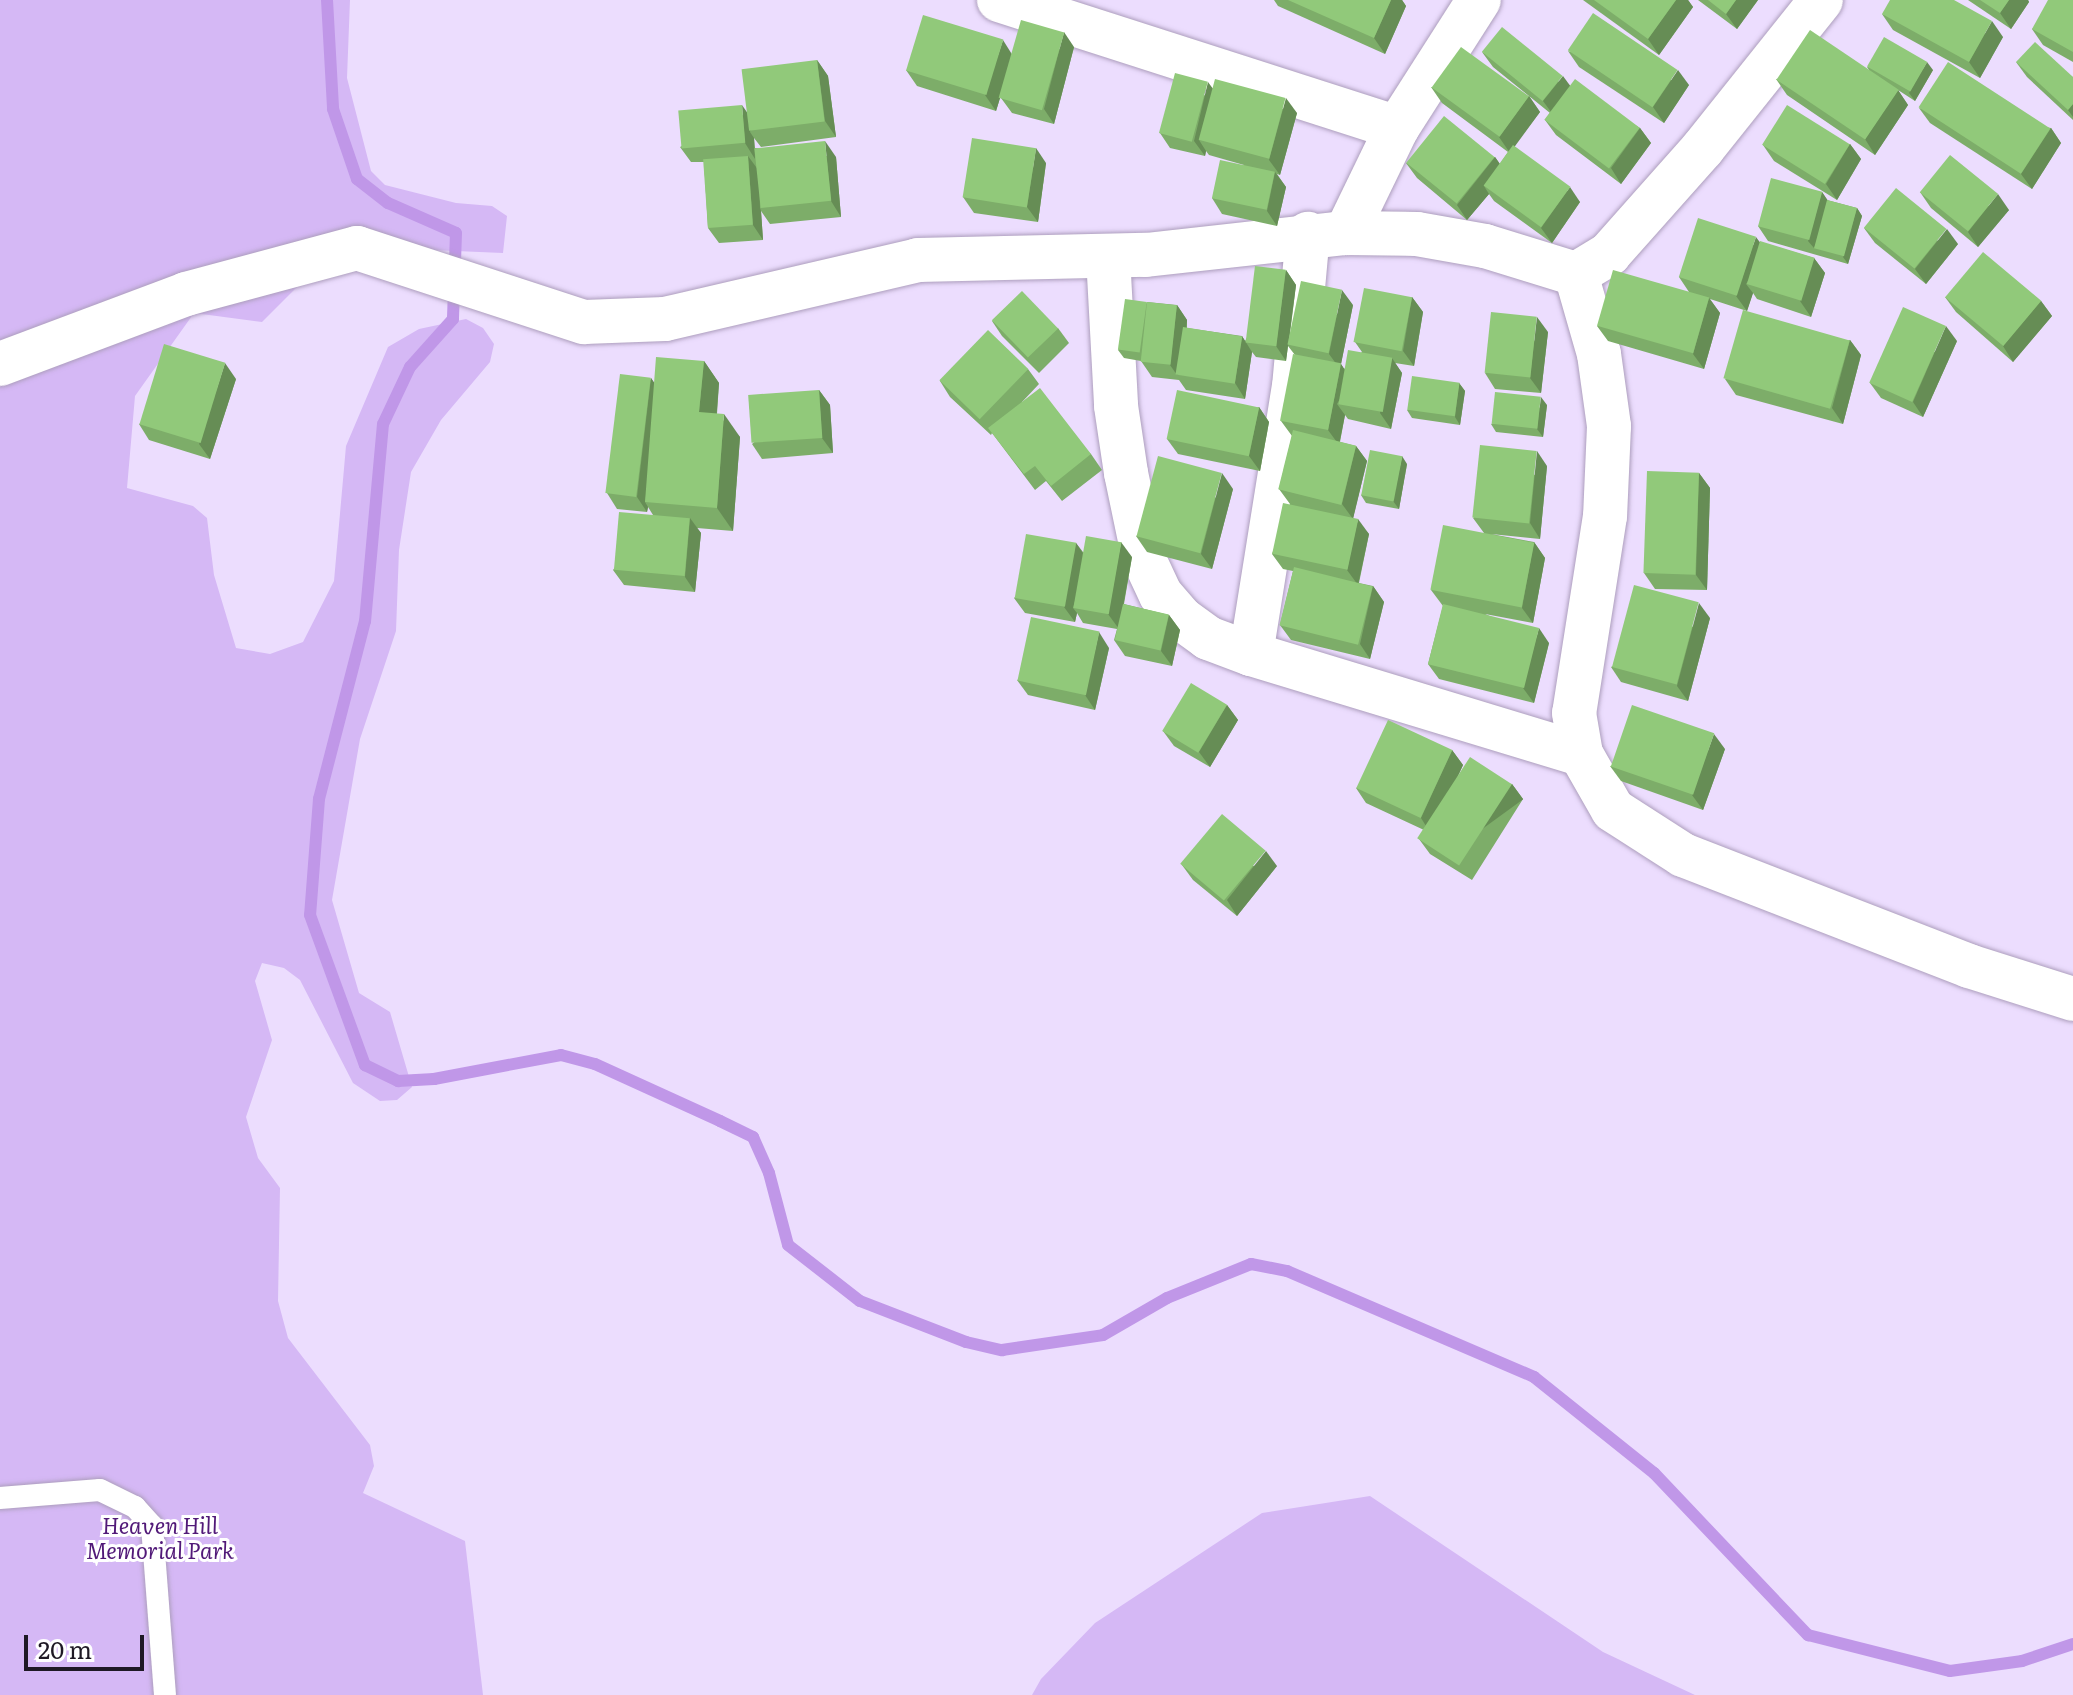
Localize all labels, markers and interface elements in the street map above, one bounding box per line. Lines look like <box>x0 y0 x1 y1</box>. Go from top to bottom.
park label: Heaven Hill Memorial Park <box>86 1511 234 1562</box>
scale bar <box>28 1619 148 1669</box>
text: 20 m <box>38 1631 92 1666</box>

